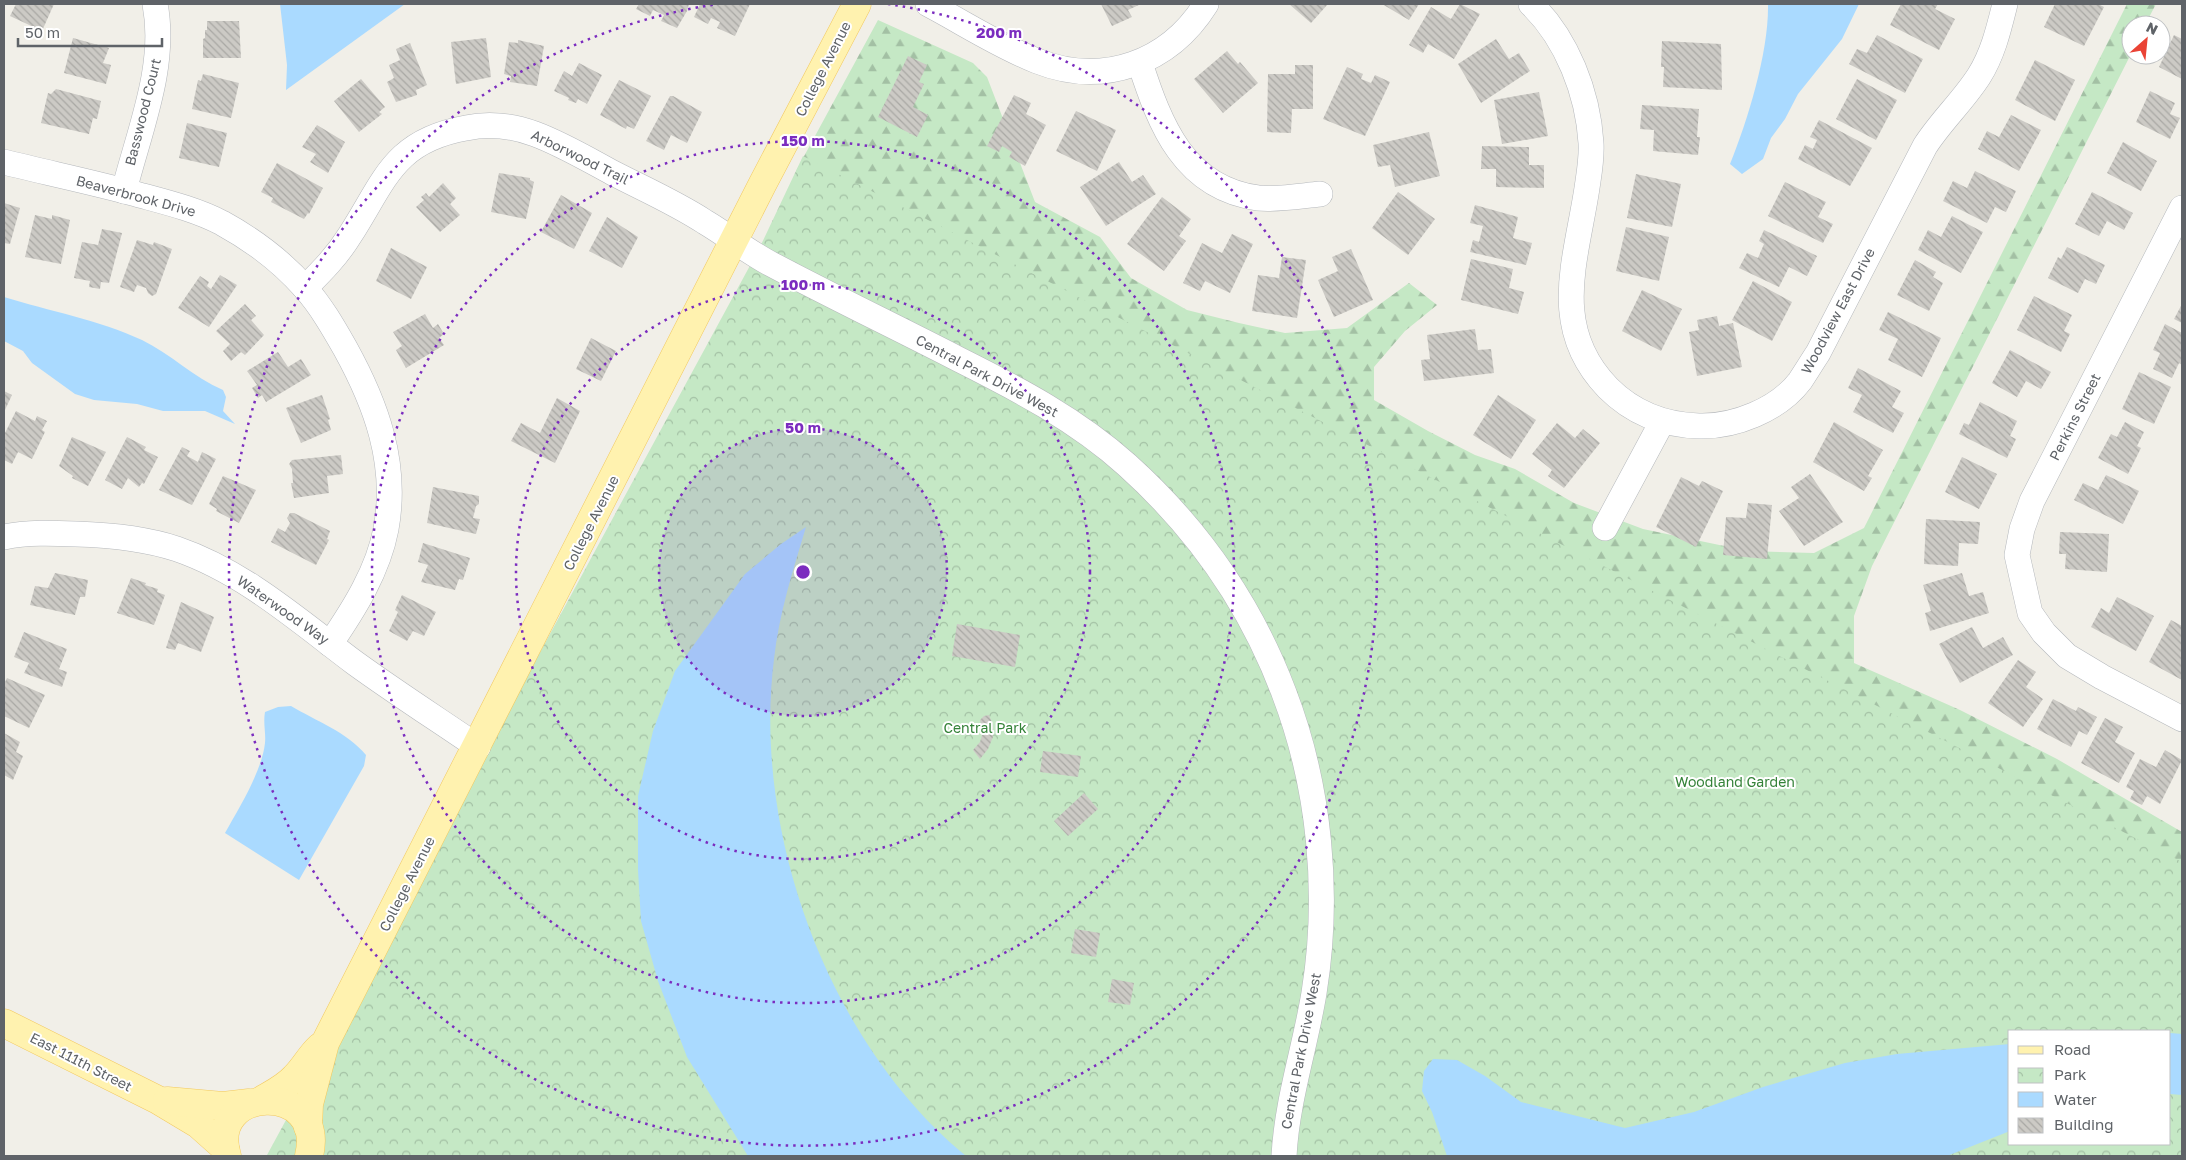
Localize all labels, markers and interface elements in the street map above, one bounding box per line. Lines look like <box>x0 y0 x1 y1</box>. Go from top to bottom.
scale bar <box>18 15 161 47</box>
north arrow <box>2121 15 2171 65</box>
street label: College Avenue <box>791 18 854 119</box>
text: N <box>2144 18 2161 38</box>
text: 50 m <box>25 23 60 41</box>
text: 200 m <box>976 23 1022 41</box>
street label: Basswood Court <box>121 56 164 167</box>
street label: Arborwood Trail <box>529 126 632 188</box>
text: 150 m <box>781 131 825 149</box>
street label: Beaverbrook Drive <box>74 171 198 220</box>
street label: Woodview East Drive <box>1797 245 1878 377</box>
text: 100 m <box>781 275 825 293</box>
street label: Central Park Drive West <box>913 331 1061 420</box>
street label: Perkins Street <box>2045 370 2104 463</box>
text: 50 m <box>785 418 821 436</box>
street label: College Avenue <box>559 472 622 573</box>
centre of rings <box>794 563 812 581</box>
street label: Waterwood Way <box>234 571 333 648</box>
park label: Central Park <box>943 719 1027 736</box>
park label: Woodland Garden <box>1675 773 1795 790</box>
street label: College Avenue <box>375 833 438 934</box>
street label: Central Park Drive West <box>1277 971 1324 1131</box>
street label: East 111th Street <box>27 1028 135 1095</box>
legend <box>2008 1030 2171 1145</box>
text: Road <box>2054 1040 2091 1058</box>
text: Park <box>2054 1065 2087 1083</box>
text: Water <box>2054 1090 2097 1108</box>
text: Building <box>2054 1115 2114 1133</box>

